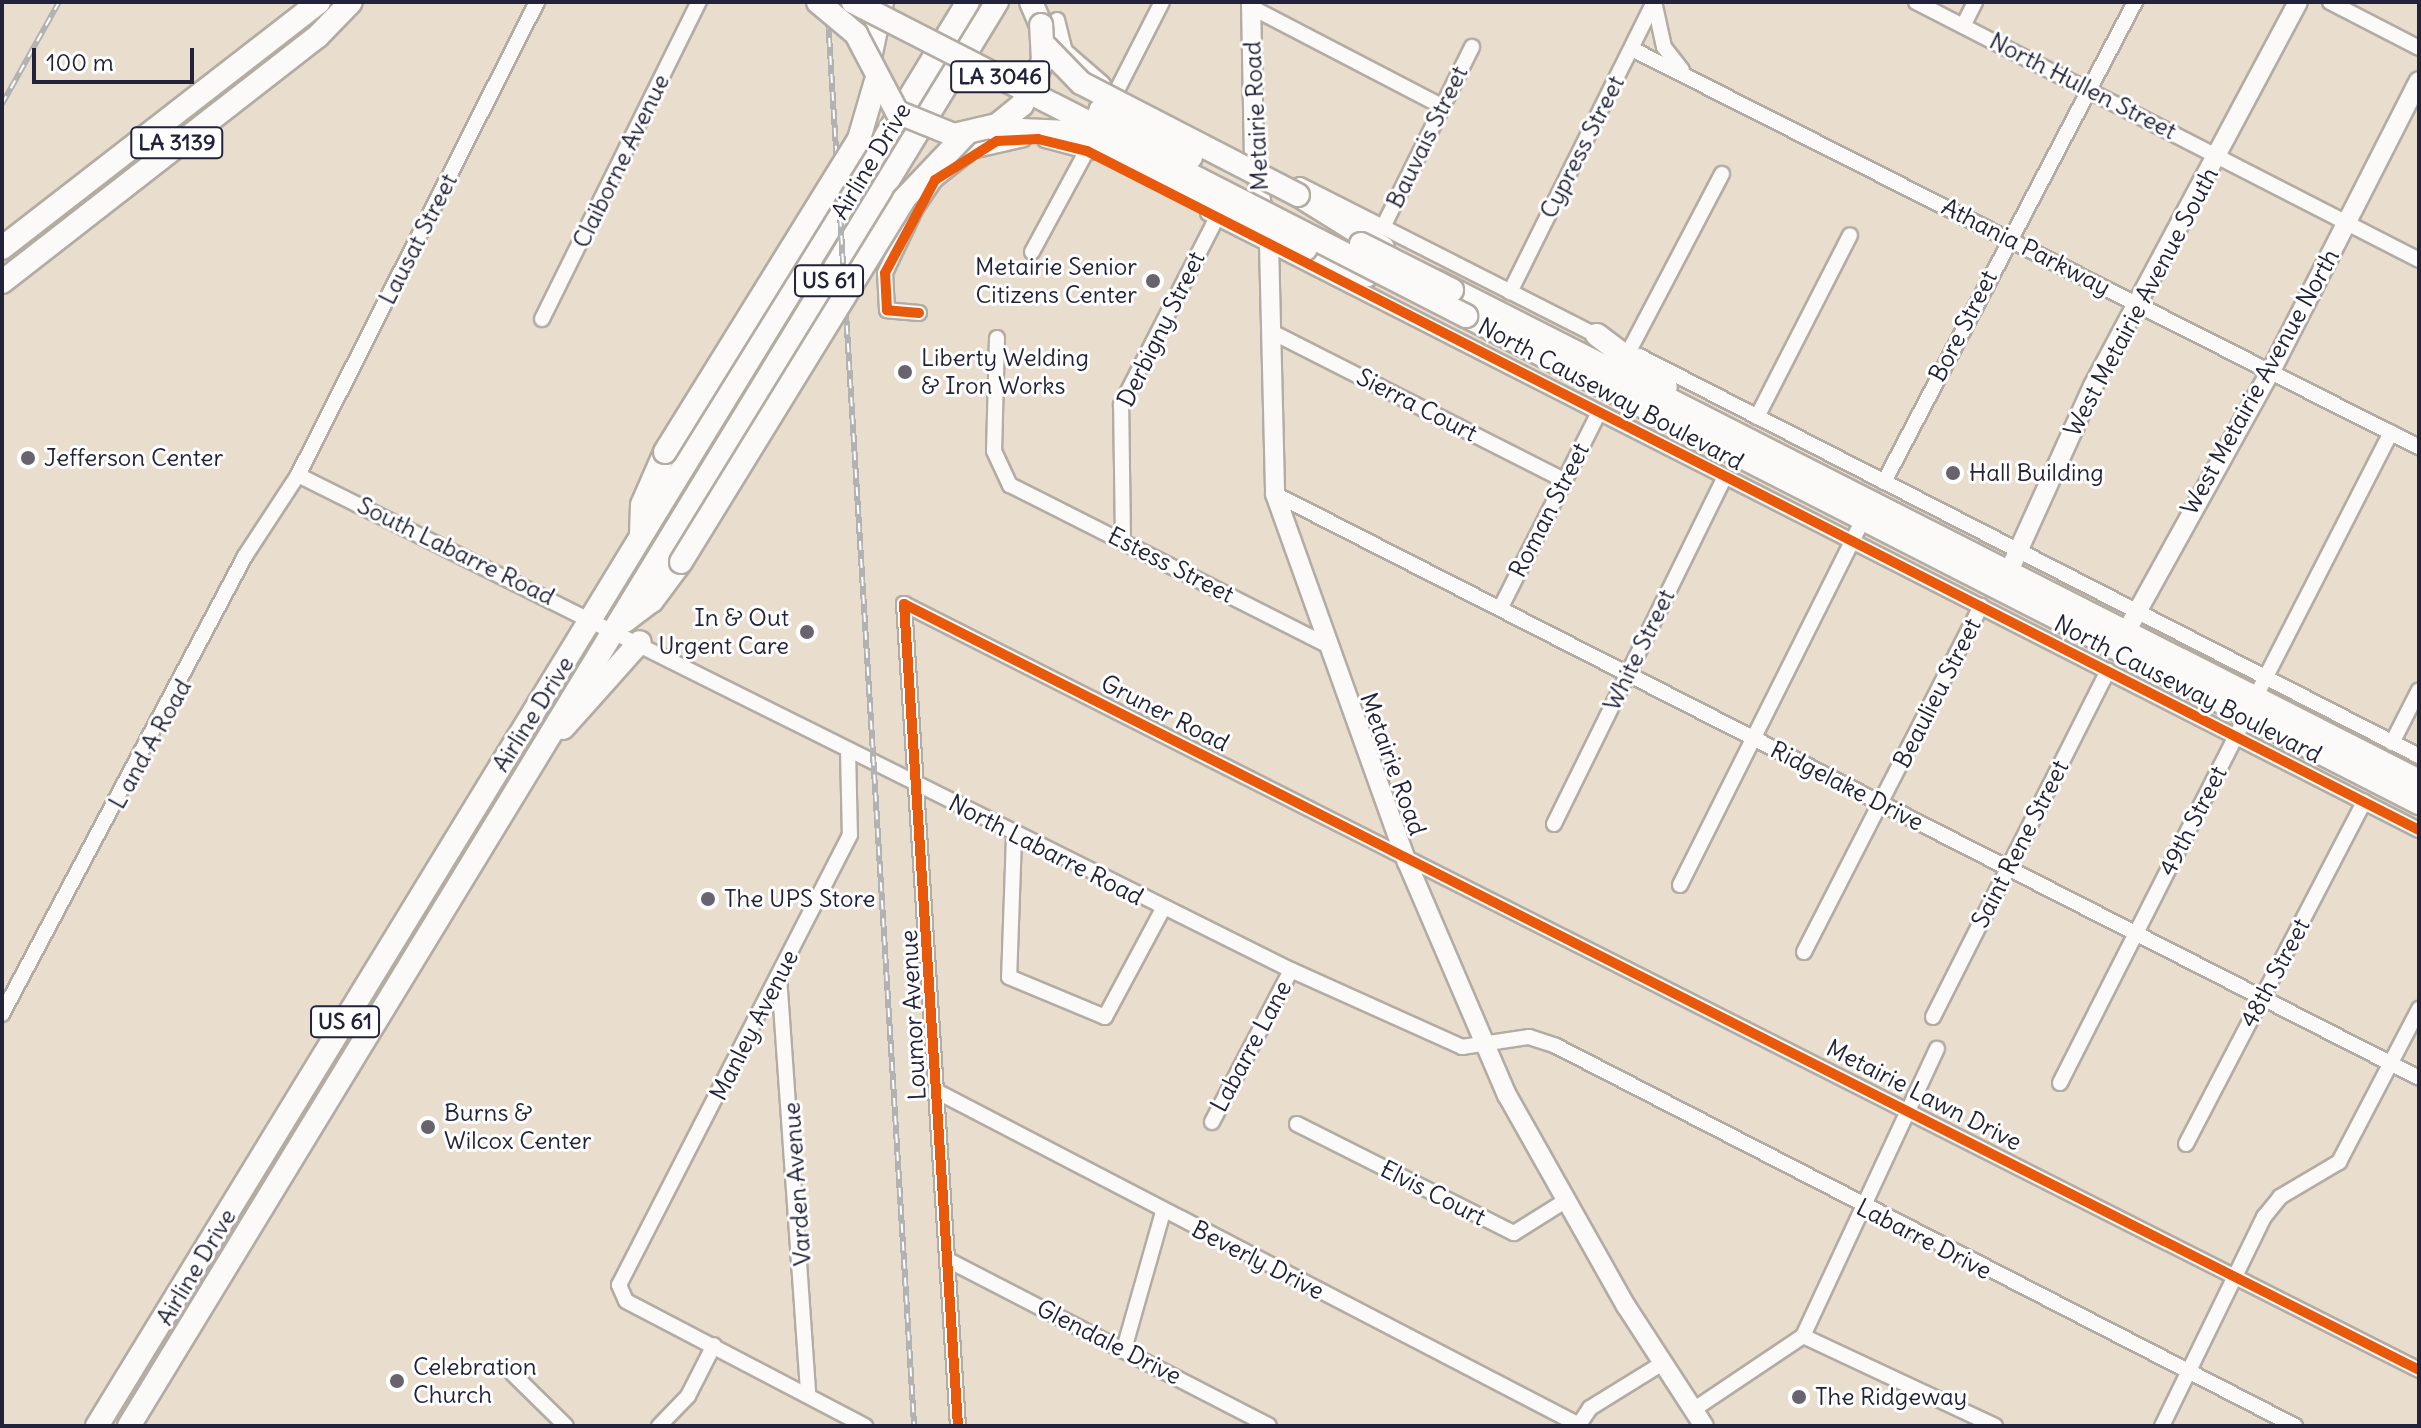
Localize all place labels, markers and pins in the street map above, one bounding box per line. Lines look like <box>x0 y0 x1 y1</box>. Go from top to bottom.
place label: Metairie Senior Citizens Center <box>975 253 1137 309</box>
marker: Metairie Senior Citizens Center <box>1144 272 1162 290</box>
place label: Liberty Welding & Iron Works <box>921 344 1089 400</box>
marker: Liberty Welding & Iron Works <box>896 363 914 381</box>
place label: Jefferson Center <box>44 444 223 472</box>
marker: Jefferson Center <box>19 449 37 467</box>
place label: Hall Building <box>1969 459 2104 487</box>
marker: Hall Building <box>1944 464 1962 482</box>
place label: In & Out Urgent Care <box>658 604 789 660</box>
marker: In & Out Urgent Care <box>796 621 818 643</box>
place label: The UPS Store <box>724 885 875 913</box>
marker: The UPS Store <box>699 890 717 908</box>
place label: Burns & Wilcox Center <box>444 1099 592 1155</box>
marker: Burns & Wilcox Center <box>419 1118 437 1136</box>
place label: Celebration Church <box>413 1353 537 1409</box>
marker: Celebration Church <box>388 1372 406 1390</box>
place label: The Ridgeway <box>1815 1383 1967 1411</box>
marker: The Ridgeway <box>1790 1388 1808 1406</box>

